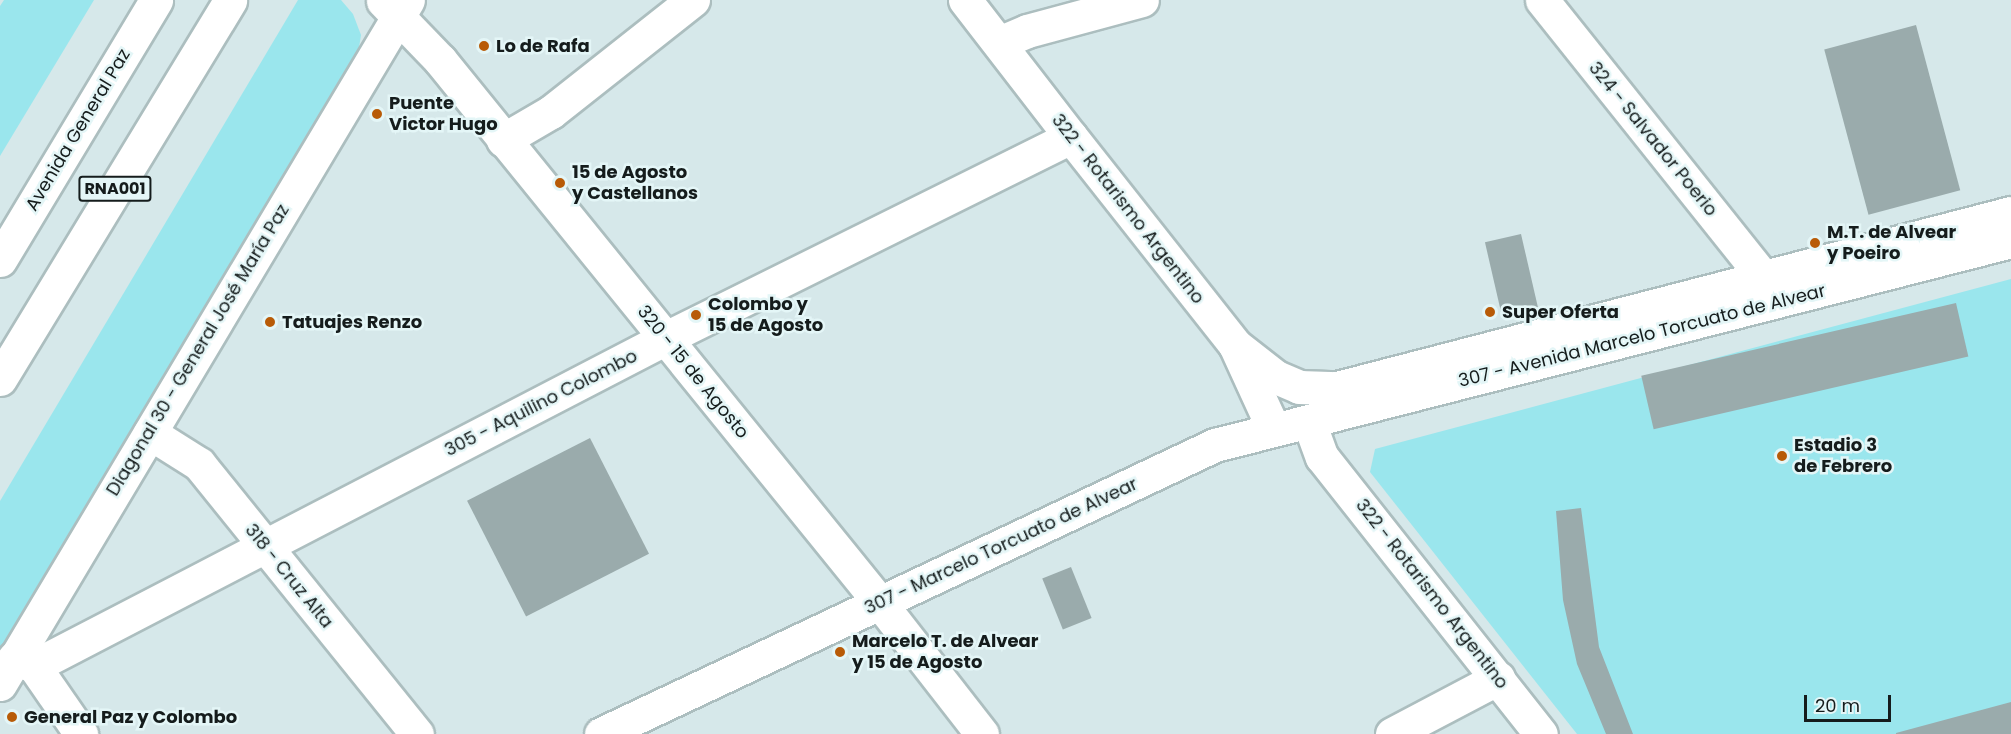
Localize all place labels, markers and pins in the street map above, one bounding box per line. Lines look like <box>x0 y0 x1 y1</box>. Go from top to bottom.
place label: Lo de Rafa <box>496 35 590 57</box>
marker: Lo de Rafa <box>477 39 491 53</box>
place label: Puente Victor Hugo <box>389 93 498 136</box>
marker: Puente Victor Hugo <box>370 107 384 121</box>
place label: 15 de Agosto y Castellanos <box>572 162 698 204</box>
marker: 15 de Agosto y Castellanos <box>553 176 567 190</box>
place label: M.T. de Alvear y Poeiro <box>1827 222 1956 264</box>
marker: M.T. de Alvear y Poeiro <box>1808 236 1822 250</box>
place label: Colombo y 15 de Agosto <box>708 294 823 336</box>
place label: Super Oferta <box>1502 301 1619 323</box>
marker: Super Oferta <box>1483 305 1497 319</box>
marker: Colombo y 15 de Agosto <box>689 308 703 322</box>
place label: Tatuajes Renzo <box>282 311 422 333</box>
marker: Tatuajes Renzo <box>263 315 277 329</box>
place label: Estadio 3 de Febrero <box>1794 435 1892 478</box>
marker: Estadio 3 de Febrero <box>1775 449 1789 463</box>
place label: Marcelo T. de Alvear y 15 de Agosto <box>852 631 1039 674</box>
marker: Marcelo T. de Alvear y 15 de Agosto <box>833 645 847 659</box>
place label: General Paz y Colombo <box>24 706 237 728</box>
marker: General Paz y Colombo <box>5 710 19 724</box>

